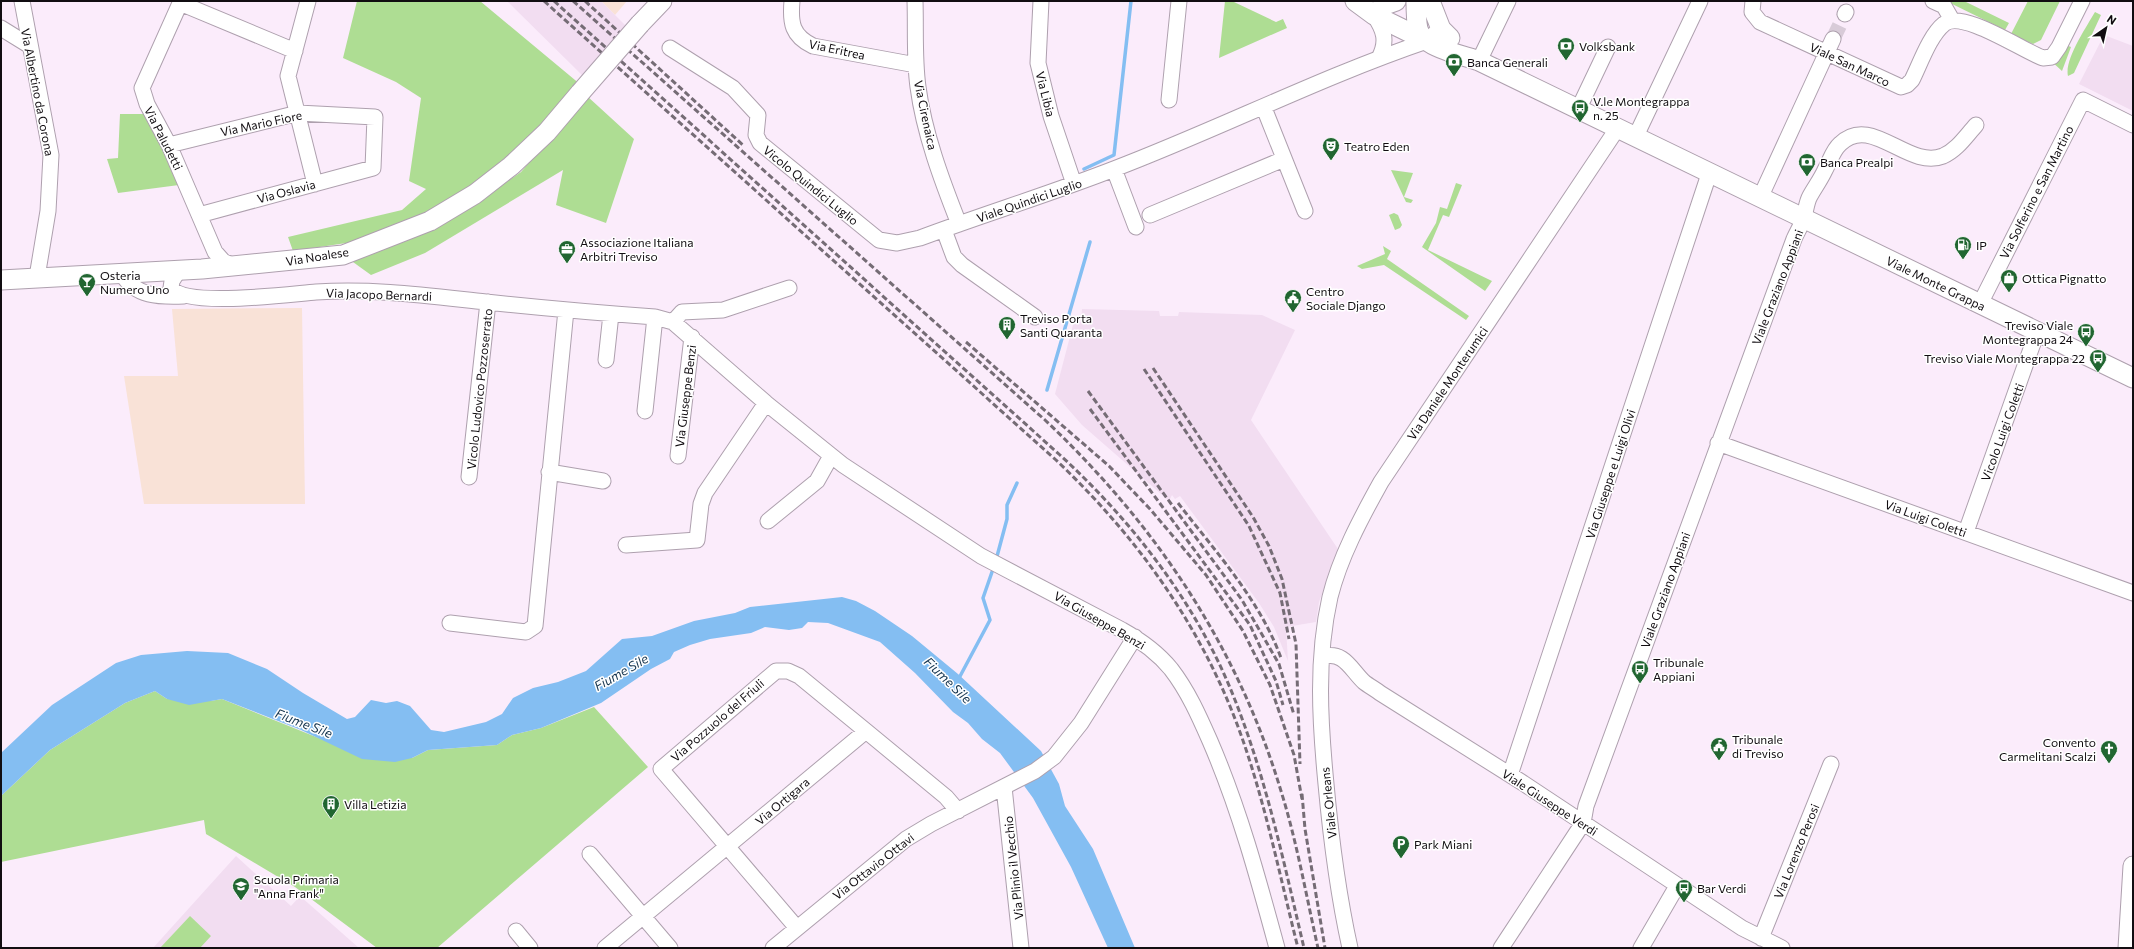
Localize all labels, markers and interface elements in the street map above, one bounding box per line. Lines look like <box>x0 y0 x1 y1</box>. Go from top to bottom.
north arrow <box>2086 8 2126 48</box>
text: N <box>2105 12 2119 27</box>
street label: Via Albertino da Corona <box>19 27 57 157</box>
street label: Via Eritrea <box>808 36 866 62</box>
bank icon: Volksbank <box>1556 36 1576 61</box>
place label: Volksbank <box>1579 39 1636 53</box>
street label: Viale San Marco <box>1808 39 1892 89</box>
bank icon: Banca Generali <box>1444 52 1464 77</box>
place label: Banca Generali <box>1467 55 1548 69</box>
street label: Via Libia <box>1034 70 1058 118</box>
street label: Via Cirenaica <box>912 79 940 151</box>
place label: V.le Montegrappa n. 25 <box>1593 94 1690 122</box>
bus stop icon: V.le Montegrappa n. 25 <box>1570 98 1590 123</box>
street label: Via Paludetti <box>142 104 186 172</box>
street label: Via Mario Fiore <box>219 108 303 138</box>
street label: Via Solferino e San Martino <box>1996 123 2076 261</box>
theatre icon: Teatro Eden <box>1321 136 1341 161</box>
place label: Teatro Eden <box>1344 139 1410 153</box>
street label: Vicolo Quindici Luglio <box>761 142 861 228</box>
bank icon: Banca Prealpi <box>1797 152 1817 177</box>
place label: Banca Prealpi <box>1820 155 1893 169</box>
street label: Viale Quindici Luglio <box>975 175 1083 225</box>
street label: Via Oslavia <box>255 176 317 206</box>
street label: Viale Graziano Appiani <box>1749 227 1805 347</box>
place label: Associazione Italiana Arbitri Treviso <box>580 235 693 263</box>
fuel station icon: IP <box>1953 235 1973 260</box>
place label: IP <box>1976 238 1987 252</box>
office icon: Associazione Italiana Arbitri Treviso <box>557 239 577 264</box>
street label: Via Noalese <box>285 244 349 268</box>
street label: Viale Monte Grappa <box>1884 253 1988 313</box>
place label: Osteria Numero Uno <box>100 268 169 296</box>
shop icon: Ottica Pignatto <box>1999 268 2019 293</box>
place label: Ottica Pignatto <box>2022 271 2106 285</box>
bar icon: Osteria Numero Uno <box>77 272 97 297</box>
place label: Centro Sociale Django <box>1306 284 1386 312</box>
street label: Via Jacopo Bernardi <box>326 285 432 304</box>
public building icon: Centro Sociale Django <box>1283 288 1303 313</box>
street label: Vicolo Ludovico Pozzoserrato <box>464 308 494 470</box>
place label: Treviso Porta Santi Quaranta <box>1020 311 1102 339</box>
building icon: Treviso Porta Santi Quaranta <box>997 315 1017 340</box>
place label: Treviso Viale Montegrappa 24 <box>1982 318 2073 346</box>
bus stop icon: Treviso Viale Montegrappa 24 <box>2076 322 2096 347</box>
street label: Via Daniele Monterumici <box>1404 324 1490 442</box>
street label: Via Giuseppe Benzi <box>672 344 698 448</box>
bus stop icon: Treviso Viale Montegrappa 22 <box>2088 348 2108 373</box>
place label: Treviso Viale Montegrappa 22 <box>1924 351 2085 365</box>
street label: Vicolo Luigi Coletti <box>1978 381 2026 483</box>
street label: Via Giuseppe e Luigi Olivi <box>1582 407 1638 541</box>
street label: Via Luigi Coletti <box>1883 497 1969 539</box>
street label: Viale Graziano Appiani <box>1637 530 1693 650</box>
street label: Via Giuseppe Benzi <box>1052 588 1148 652</box>
water label: Fiume Sile <box>591 650 651 694</box>
water label: Fiume Sile <box>921 653 975 707</box>
place label: Tribunale Appiani <box>1653 655 1704 683</box>
bus stop icon: Tribunale Appiani <box>1630 659 1650 684</box>
street label: Via Pozzuolo del Friuli <box>668 676 766 764</box>
water label: Fiume Sile <box>273 705 335 741</box>
place label: Tribunale di Treviso <box>1732 732 1784 760</box>
place label: Convento Carmelitani Scalzi <box>1999 735 2096 763</box>
public building icon: Tribunale di Treviso <box>1709 736 1729 761</box>
church icon: Convento Carmelitani Scalzi <box>2099 739 2119 764</box>
street label: Viale Giuseppe Verdi <box>1500 766 1600 838</box>
street label: Viale Orleans <box>1317 767 1339 839</box>
street label: Via Ortigara <box>752 774 812 828</box>
building icon: Villa Letizia <box>321 794 341 819</box>
place label: Villa Letizia <box>344 797 406 811</box>
street label: Via Lorenzo Perosi <box>1771 802 1821 900</box>
street label: Via Plinio il Vecchio <box>1001 815 1025 921</box>
street label: Via Ottavio Ottavi <box>830 830 916 902</box>
parking icon: Park Miani <box>1391 834 1411 859</box>
place label: Park Miani <box>1414 837 1472 851</box>
place label: Scuola Primaria "Anna Frank" <box>254 872 339 900</box>
school or university icon: Scuola Primaria "Anna Frank" <box>231 876 251 901</box>
bus stop icon: Bar Verdi <box>1674 878 1694 903</box>
place label: Bar Verdi <box>1697 881 1746 895</box>

